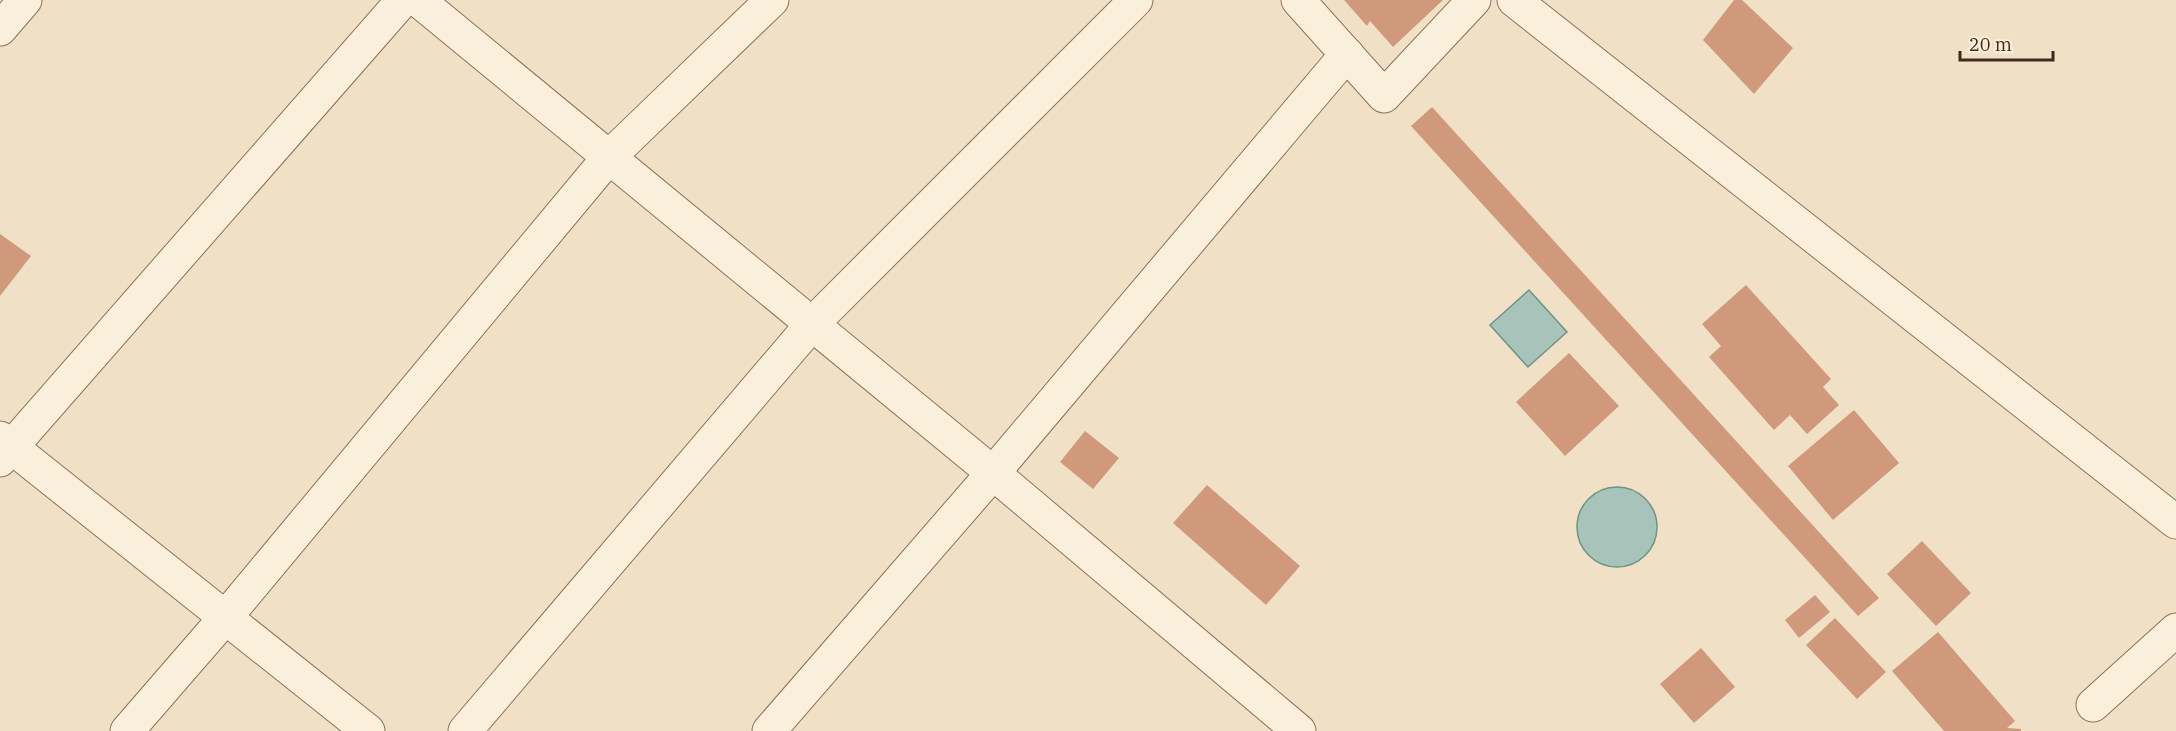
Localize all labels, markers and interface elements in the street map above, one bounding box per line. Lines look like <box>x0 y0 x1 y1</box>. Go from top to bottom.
scale bar <box>1960 24 2053 62</box>
text: 20 m <box>1969 33 2012 56</box>

